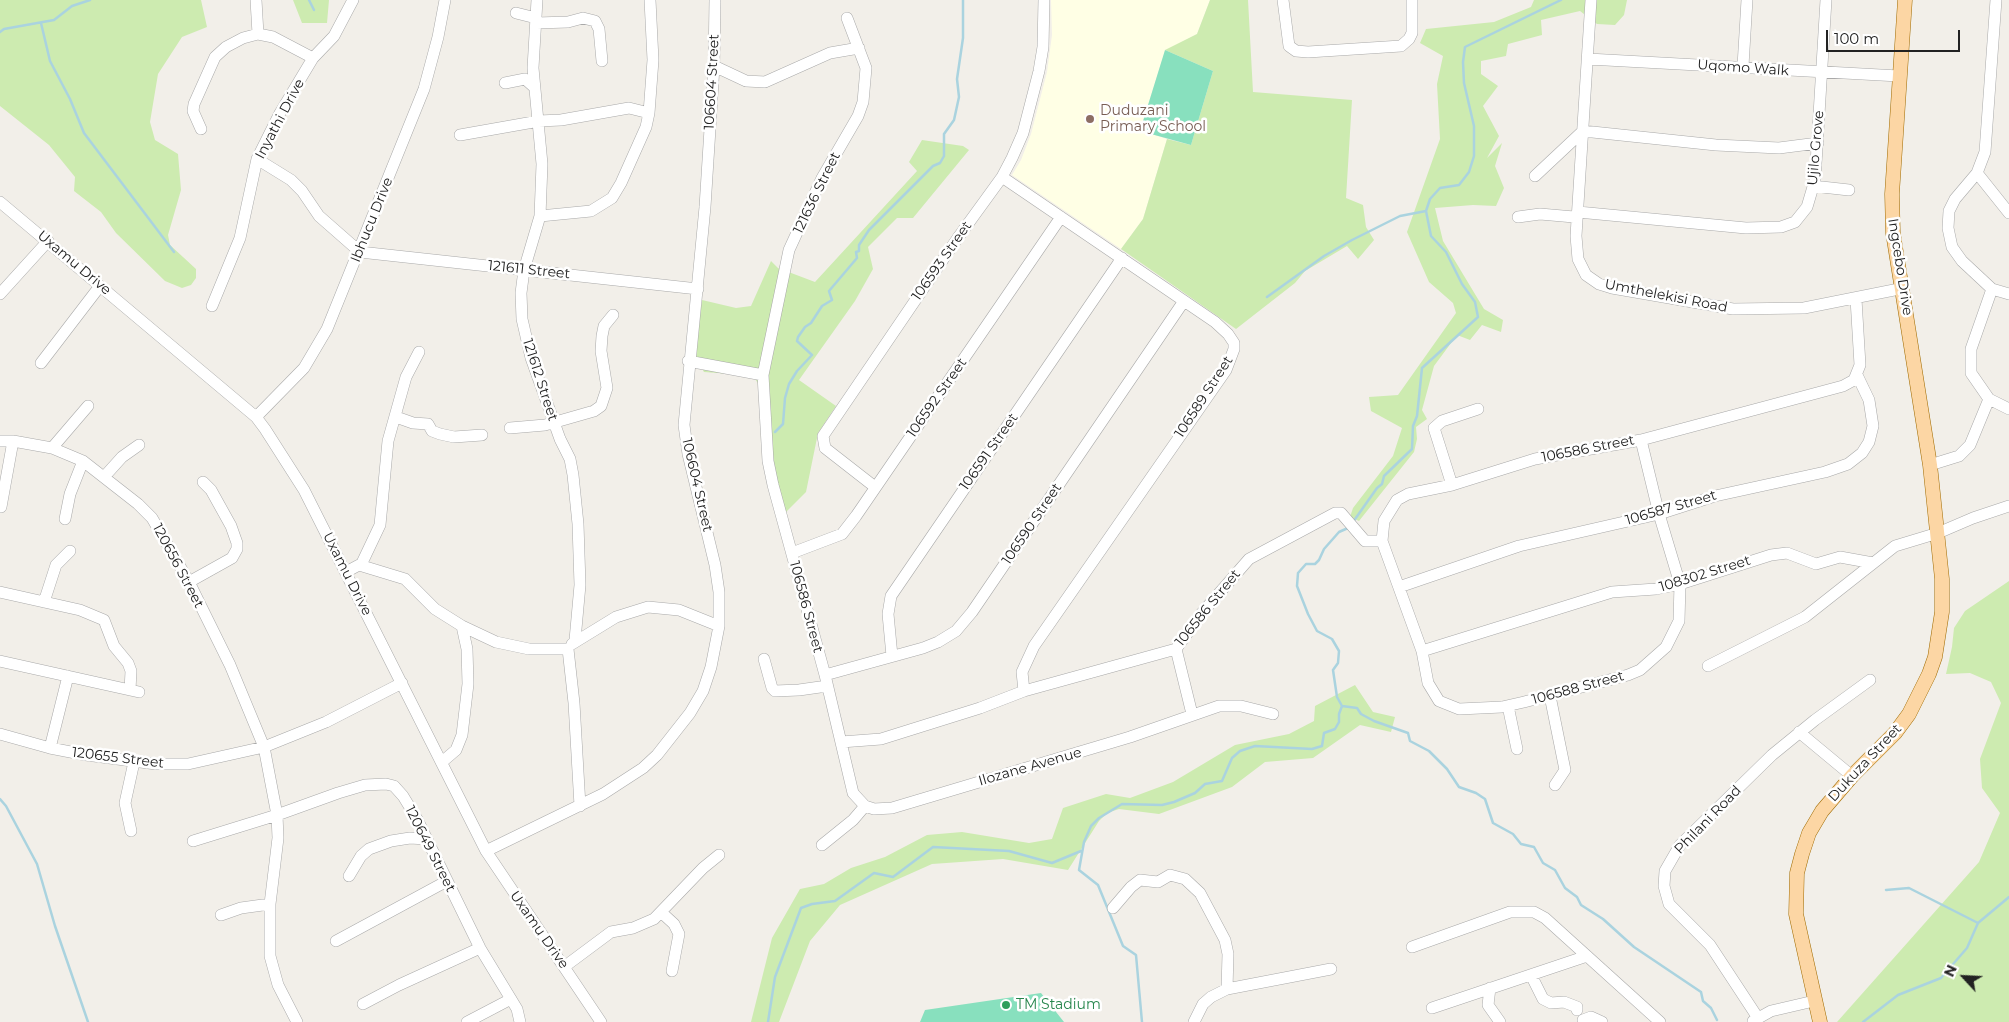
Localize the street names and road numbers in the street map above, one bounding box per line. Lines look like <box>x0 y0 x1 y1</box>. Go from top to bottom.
street label: 106604 Street <box>701 34 723 130</box>
street label: Uqomo Walk <box>1697 56 1789 80</box>
street label: Inyathi Drive <box>252 76 308 162</box>
street label: Ujilo Grove <box>1804 110 1828 186</box>
street label: 121636 Street <box>790 149 844 237</box>
street label: Ibhucu Drive <box>347 175 397 265</box>
street label: Ingcebo Drive <box>1884 217 1916 317</box>
street label: 106593 Street <box>908 218 976 304</box>
street label: Uxamu Drive <box>34 227 114 299</box>
street label: 121611 Street <box>487 257 571 283</box>
street label: Umthelekisi Road <box>1603 276 1729 316</box>
street label: 121612 Street <box>519 337 561 423</box>
street label: 106589 Street <box>1171 353 1237 441</box>
street label: 106592 Street <box>903 355 971 441</box>
street label: 106591 Street <box>956 410 1022 494</box>
street label: 106586 Street <box>1540 432 1636 466</box>
street label: 106604 Street <box>678 436 716 534</box>
street label: 106590 Street <box>999 480 1065 568</box>
street label: 106587 Street <box>1624 487 1718 529</box>
street label: 120656 Street <box>149 521 207 611</box>
street label: Uxamu Drive <box>319 530 375 618</box>
street label: 108302 Street <box>1657 552 1753 596</box>
street label: 106586 Street <box>786 559 826 655</box>
street label: 106586 Street <box>1172 566 1244 650</box>
street label: 106588 Street <box>1530 668 1626 708</box>
street label: Dukuza Street <box>1825 721 1905 805</box>
street label: 120655 Street <box>71 744 165 772</box>
street label: Ilozane Avenue <box>977 744 1083 790</box>
street label: Philani Road <box>1671 782 1745 858</box>
street label: 120649 Street <box>401 803 459 895</box>
street label: Uxamu Drive <box>506 888 572 972</box>

